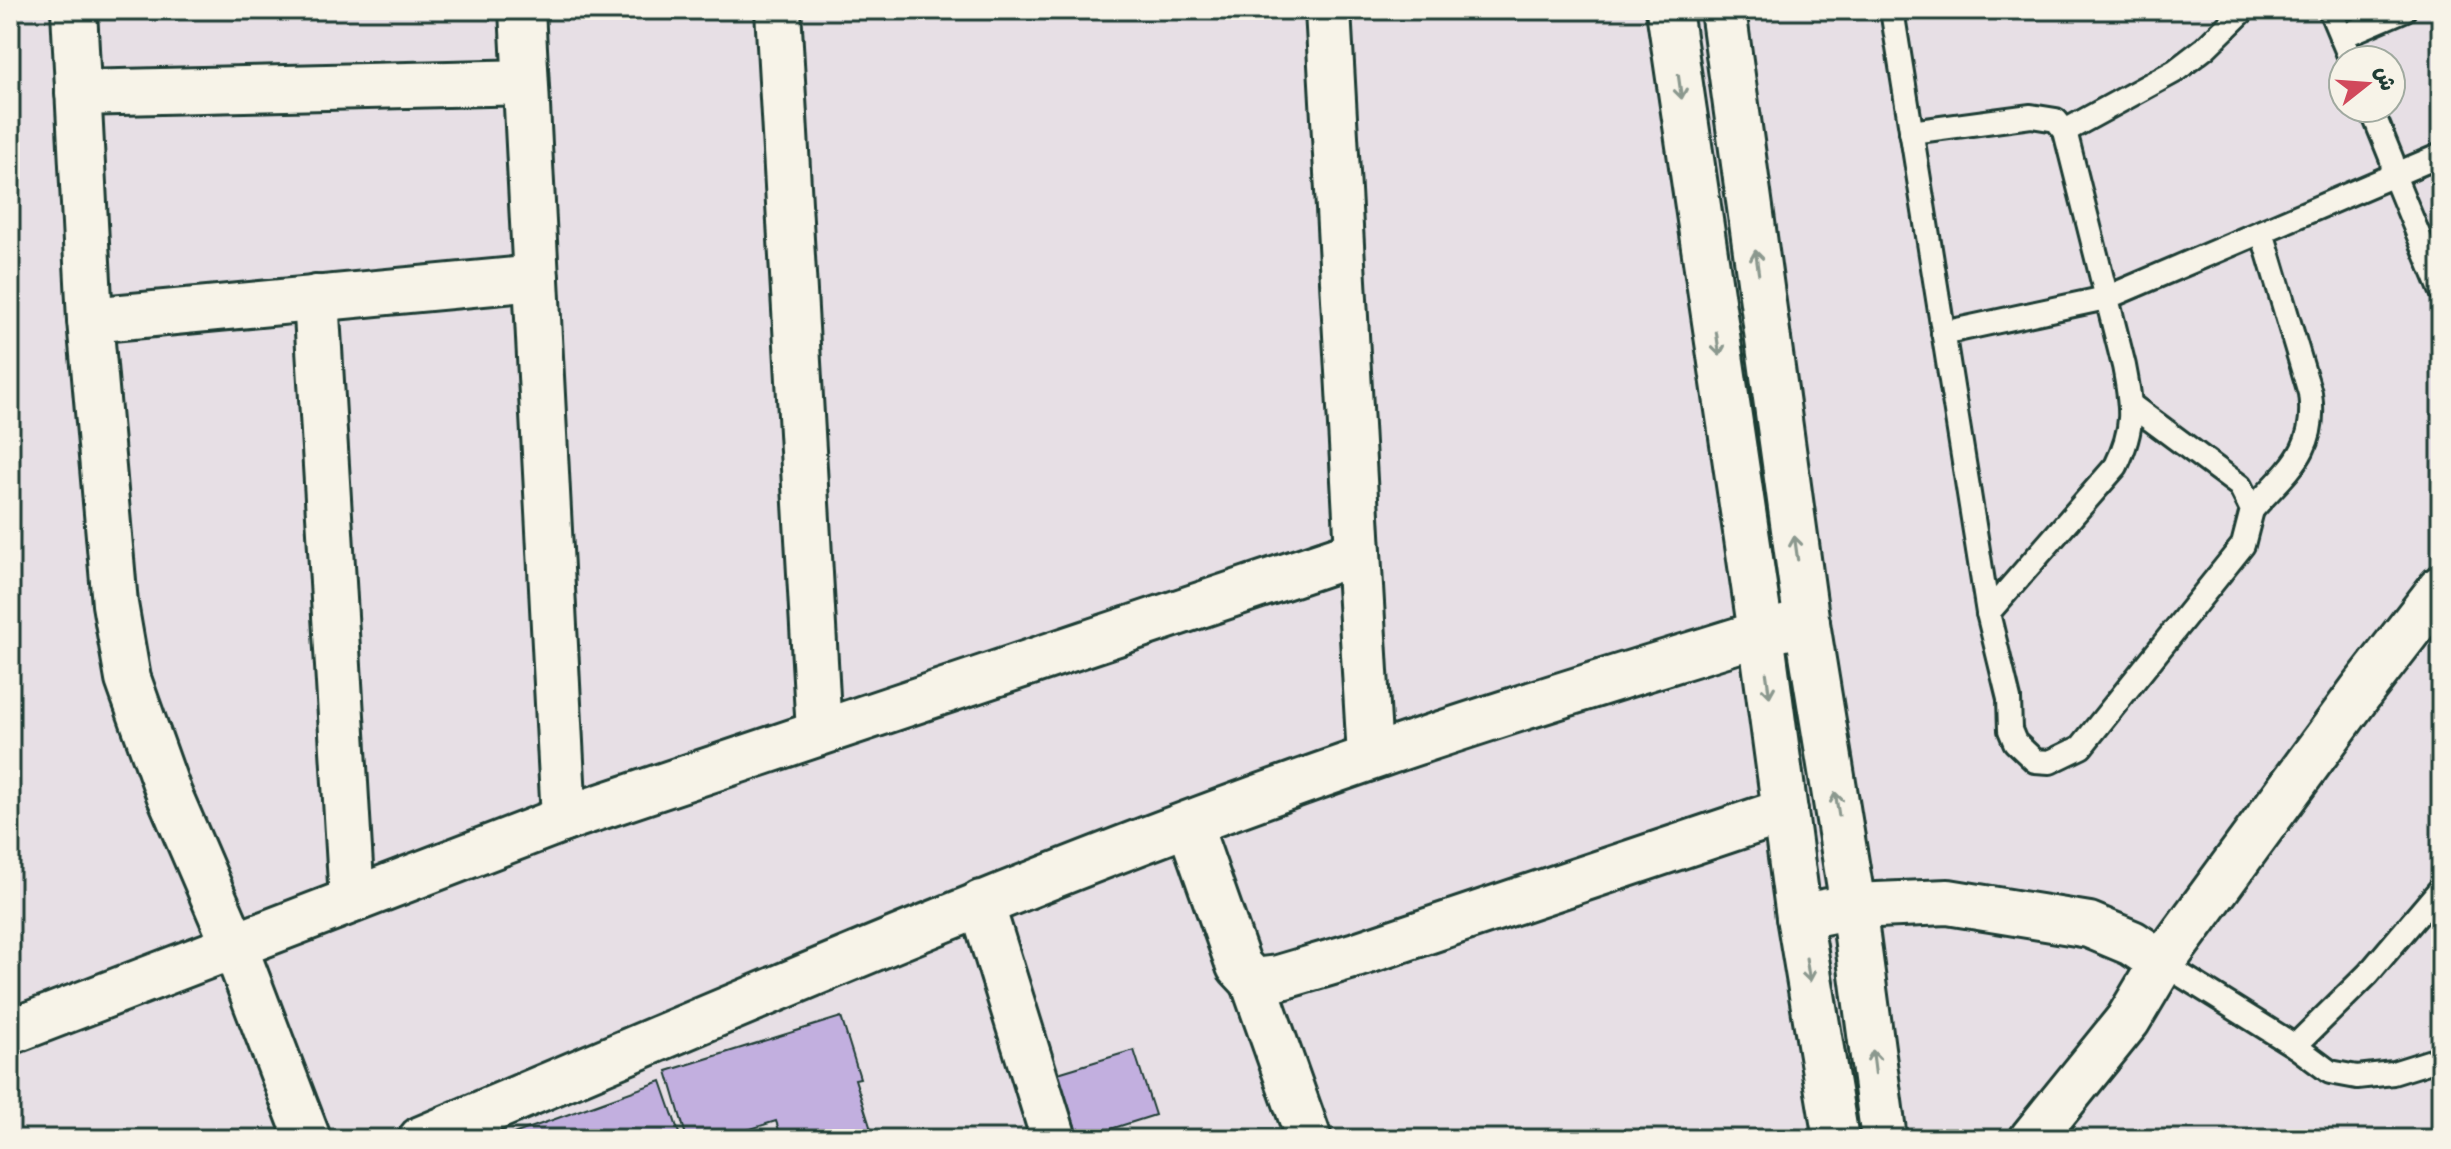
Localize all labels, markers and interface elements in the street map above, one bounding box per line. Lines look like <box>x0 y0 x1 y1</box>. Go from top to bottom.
north arrow <box>2327 44 2407 124</box>
text: ش <box>2366 62 2403 95</box>
one-way arrow <box>1673 74 1688 99</box>
one-way arrow <box>1749 250 1764 275</box>
one-way arrow <box>1711 331 1726 357</box>
one-way arrow <box>1788 535 1803 561</box>
one-way arrow <box>1761 672 1776 697</box>
one-way arrow <box>1828 792 1843 818</box>
one-way arrow <box>1801 957 1816 982</box>
one-way arrow <box>1866 1050 1881 1075</box>

